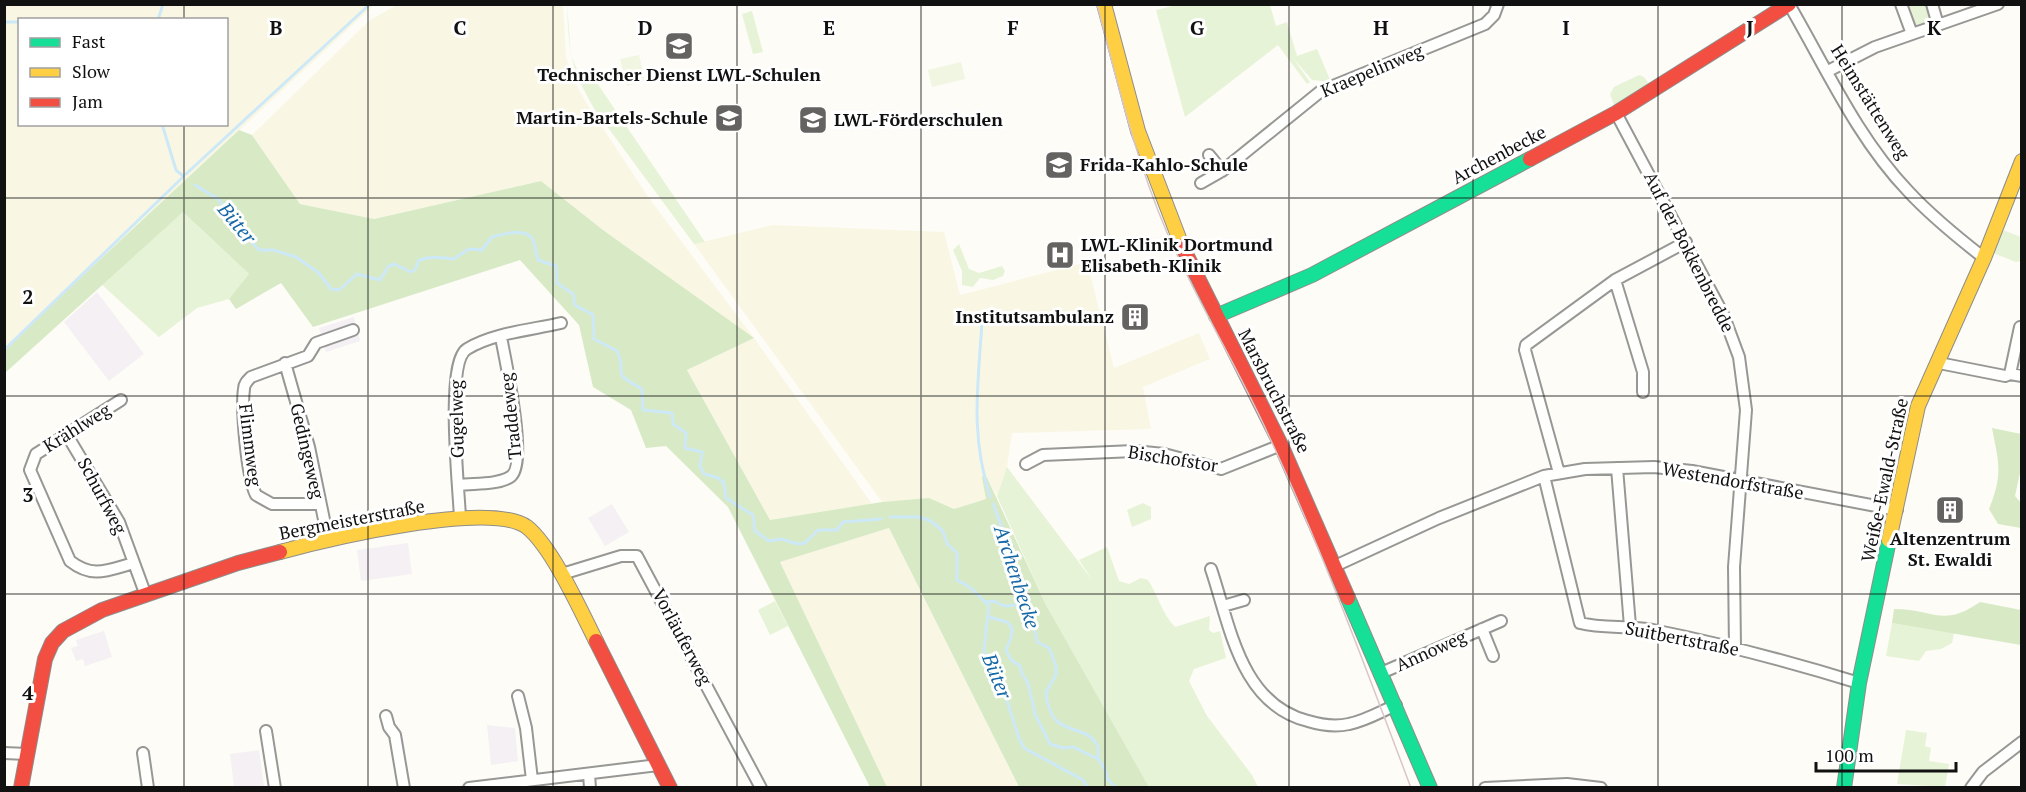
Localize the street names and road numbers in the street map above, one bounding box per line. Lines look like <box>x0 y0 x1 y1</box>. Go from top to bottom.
street label: Kraepelinweg <box>1317 38 1427 102</box>
street label: Heimstättenweg <box>1826 39 1916 164</box>
street label: Archenbecke <box>1447 119 1550 189</box>
street label: Auf der Bokkenbredde <box>1639 167 1741 336</box>
street label: Marsbruchstraße <box>1233 324 1317 457</box>
street label: Traddeweg <box>493 371 526 461</box>
street label: Gugelweg <box>443 379 469 458</box>
street label: Weiße-Ewald-Straße <box>1855 396 1913 564</box>
street label: Krählweg <box>38 397 115 457</box>
street label: Gedingeweg <box>285 401 331 501</box>
street label: Flimmweg <box>234 402 268 488</box>
street label: Bischofstor <box>1126 439 1220 477</box>
street label: Schurfweg <box>73 453 133 538</box>
street label: Westendorfstraße <box>1661 456 1806 504</box>
street label: Bergmeisterstraße <box>277 493 427 545</box>
street label: Vorläuferweg <box>647 584 719 689</box>
street label: Suitbertstraße <box>1623 615 1741 661</box>
street label: Annoweg <box>1392 624 1470 676</box>

